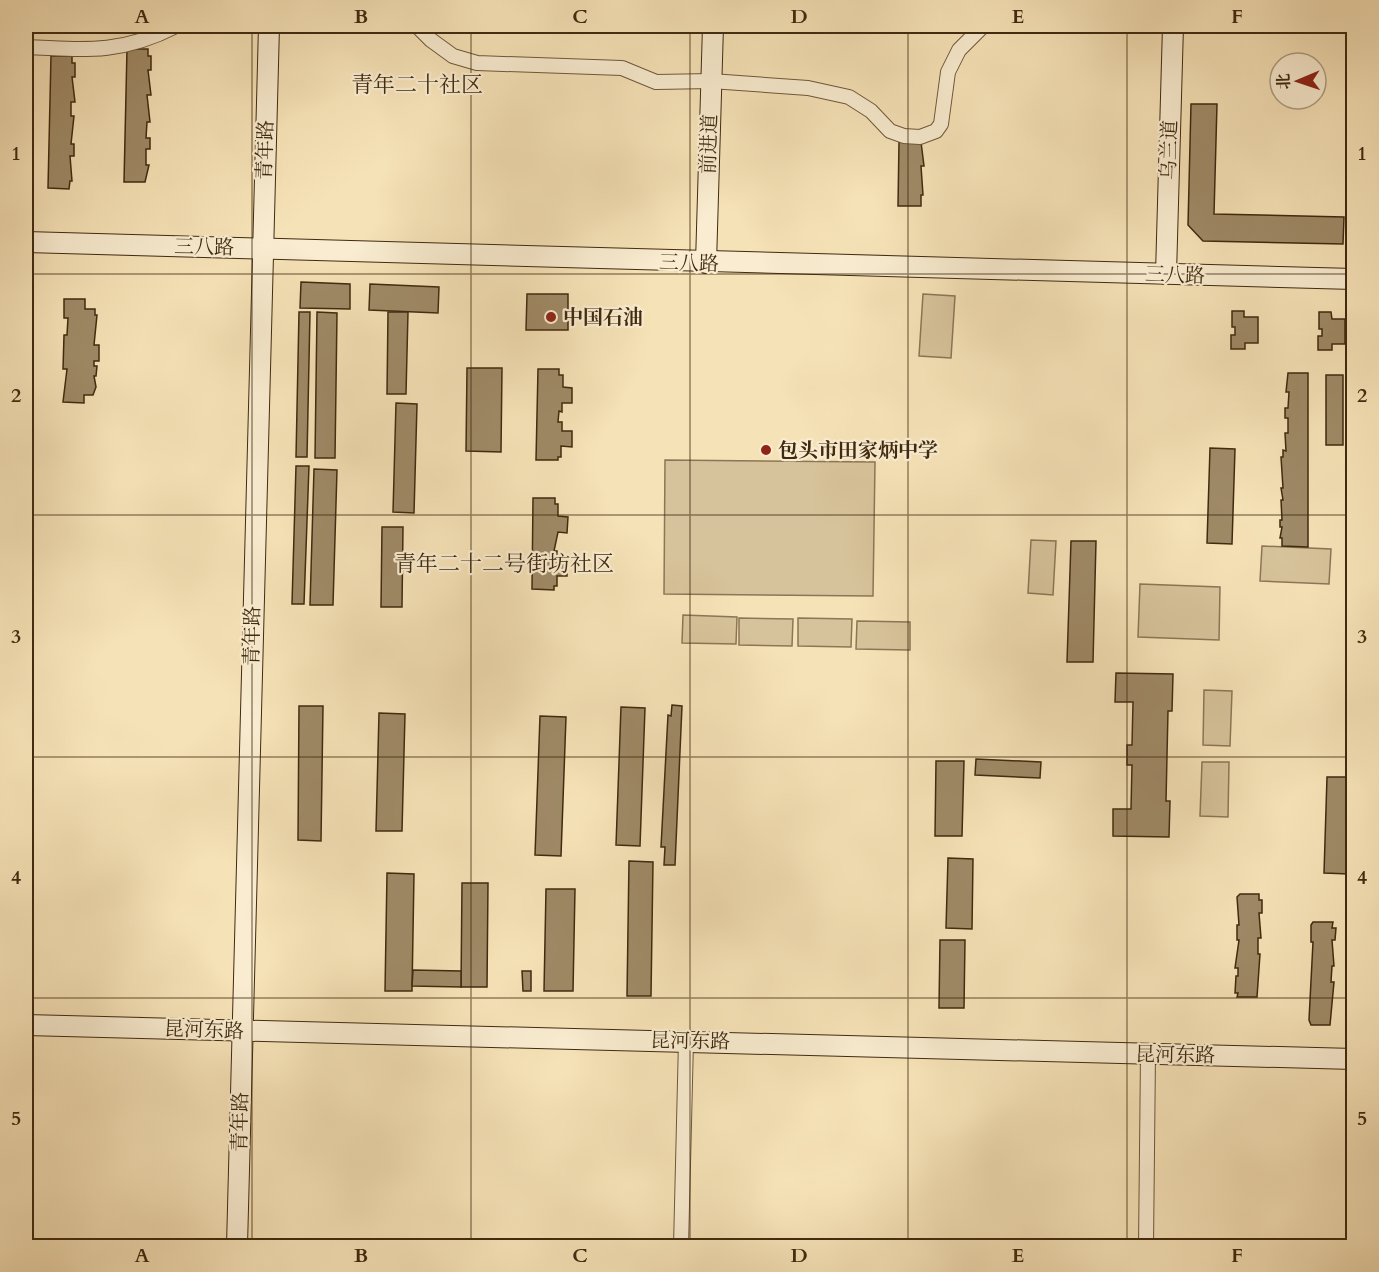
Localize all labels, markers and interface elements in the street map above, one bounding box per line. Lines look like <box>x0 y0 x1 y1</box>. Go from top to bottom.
text: A <box>134 3 150 30</box>
text: B <box>354 3 368 30</box>
text: C <box>572 3 588 30</box>
text: D <box>790 3 808 30</box>
text: E <box>1012 3 1024 30</box>
text: F <box>1231 3 1243 30</box>
north arrow <box>1268 51 1328 111</box>
district label: 青年二十社区 <box>351 70 483 100</box>
text: 北 <box>1273 73 1295 90</box>
street label: 前进道 <box>694 114 724 174</box>
street label: 青年路 <box>250 120 280 180</box>
street label: 乌兰道 <box>1154 120 1184 180</box>
text: 1 <box>11 140 21 167</box>
text: 1 <box>1357 140 1367 167</box>
street label: 三八路 <box>174 233 234 261</box>
street label: 三八路 <box>659 248 719 278</box>
street label: 三八路 <box>1145 260 1205 290</box>
place label: 中国石油 <box>563 304 643 331</box>
marker: 中国石油 <box>544 310 558 324</box>
text: 2 <box>11 382 21 409</box>
text: 2 <box>1357 382 1367 409</box>
place label: 包头市田家炳中学 <box>778 437 938 464</box>
marker: 包头市田家炳中学 <box>759 443 773 457</box>
district label: 青年二十二号街坊社区 <box>394 549 614 579</box>
street label: 青年路 <box>238 606 266 666</box>
text: 3 <box>11 623 21 650</box>
text: 3 <box>1357 623 1367 650</box>
text: 4 <box>11 864 21 891</box>
text: 4 <box>1357 864 1367 891</box>
street label: 昆河东路 <box>164 1015 244 1045</box>
street label: 昆河东路 <box>650 1027 730 1055</box>
street label: 昆河东路 <box>1135 1041 1215 1069</box>
street label: 青年路 <box>226 1092 254 1152</box>
text: 5 <box>11 1105 21 1132</box>
text: 5 <box>1357 1105 1367 1132</box>
text: A <box>134 1242 150 1269</box>
text: B <box>354 1242 368 1269</box>
text: C <box>572 1242 588 1269</box>
text: D <box>790 1242 808 1269</box>
text: E <box>1012 1242 1024 1269</box>
text: F <box>1231 1242 1243 1269</box>

